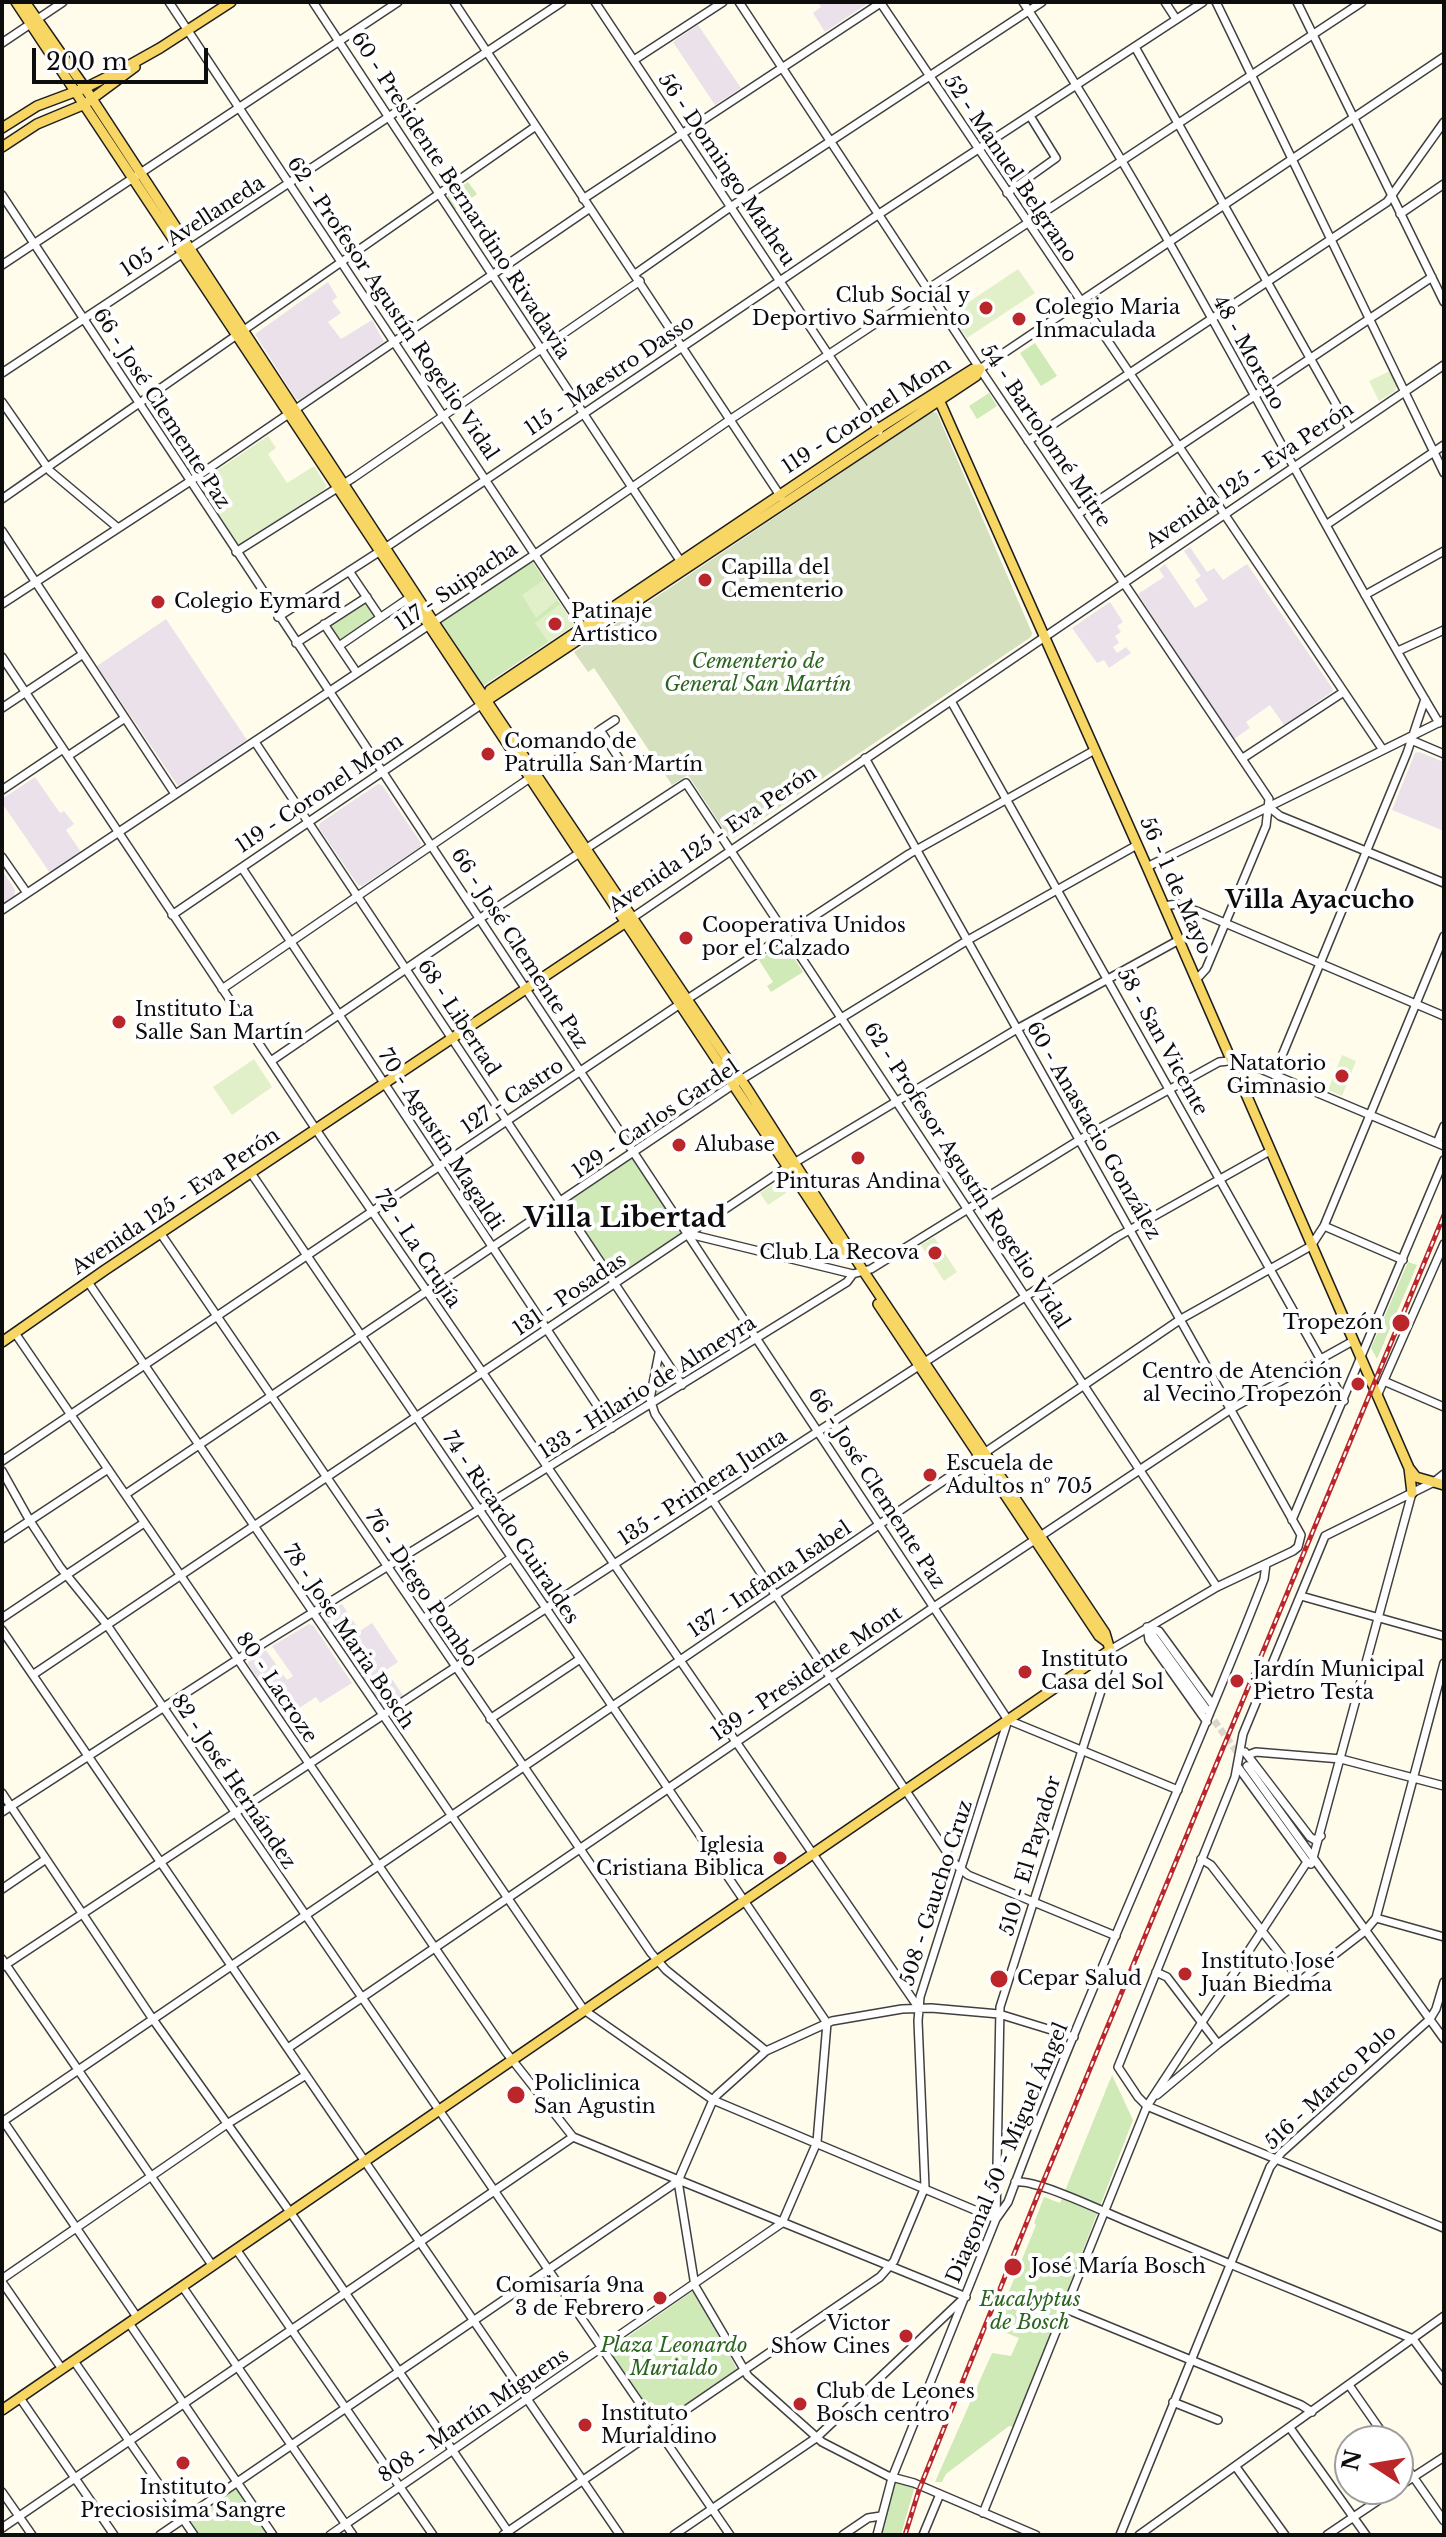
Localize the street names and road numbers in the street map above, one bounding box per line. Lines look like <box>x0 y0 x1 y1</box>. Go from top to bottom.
street label: 60 - Presidente Bernardino Rivadavia <box>345 28 575 364</box>
street label: 56 - Domingo Matheu <box>652 69 800 271</box>
street label: 52 - Manuel Belgrano <box>938 71 1082 267</box>
street label: 62 - Profesor Agustín Rogelio Vidal <box>281 153 503 465</box>
street label: 105 - Avellaneda <box>117 172 269 282</box>
street label: 48 - Moreno <box>1207 292 1289 414</box>
street label: 66 - José Clemente Paz <box>87 304 235 514</box>
street label: 115 - Maestro Dasso <box>521 310 699 442</box>
street label: 54 - Bartolomé Mitre <box>975 340 1115 532</box>
street label: 119 - Coronel Mom <box>778 352 956 480</box>
street label: Avenida 125 - Eva Perón <box>1142 397 1358 555</box>
street label: 117 - Suipacha <box>391 537 523 637</box>
street label: 119 - Coronel Mom <box>232 729 408 859</box>
street label: Avenida 125 - Eva Perón <box>605 761 821 919</box>
street label: 56 - 1 de Mayo <box>1134 813 1216 959</box>
street label: 66 - José Clemente Paz <box>445 844 593 1054</box>
street label: 68 - Libertad <box>412 956 504 1080</box>
street label: 58 - San Vicente <box>1112 964 1212 1120</box>
street label: 62 - Profesor Agustín Rogelio Vidal <box>858 1018 1074 1334</box>
street label: 60 - Anastacio González <box>1021 1018 1165 1244</box>
street label: 70 - Agustín Magaldi <box>372 1045 508 1235</box>
street label: 127 - Castro <box>457 1054 569 1140</box>
street label: 129 - Carlos Gardel <box>568 1055 744 1185</box>
street label: Avenida 125 - Eva Perón <box>68 1123 284 1281</box>
street label: 72 - La Crujía <box>369 1185 465 1313</box>
street label: 131 - Posadas <box>509 1248 631 1342</box>
street label: 133 - Hilario de Almeyra <box>535 1311 761 1465</box>
street label: 66 - José Clemente Paz <box>802 1384 950 1594</box>
street label: 135 - Primera Junta <box>614 1425 792 1551</box>
street label: 74 - Ricardo Guiraldes <box>437 1427 583 1629</box>
street label: 76 - Diego Pombo <box>360 1506 482 1672</box>
street label: 137 - Infanta Isabel <box>684 1517 856 1643</box>
street label: 78 - Jose Maria Bosch <box>277 1540 419 1734</box>
street label: 139 - Presidente Mont <box>707 1601 907 1747</box>
street label: 80 - Lacroze <box>230 1628 322 1748</box>
street label: 82 - José Hernández <box>166 1690 300 1874</box>
street label: 510 - El Payador <box>995 1773 1067 1939</box>
street label: 508 - Gaucho Cruz <box>896 1797 978 1989</box>
street label: Diagonal 50 - Miguel Ángel <box>942 2019 1074 2287</box>
street label: 516 - Marco Polo <box>1260 2021 1402 2155</box>
street label: 808 - Martín Miguens <box>374 2343 574 2489</box>

